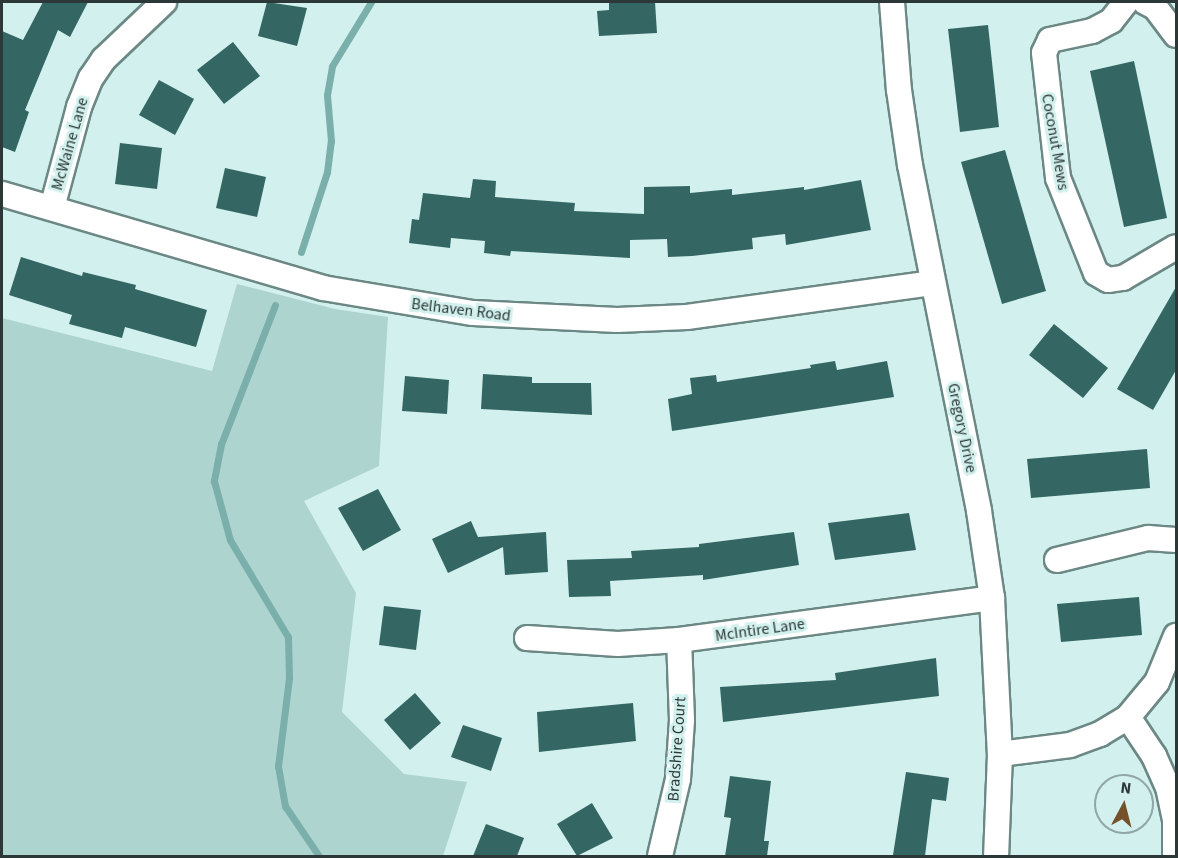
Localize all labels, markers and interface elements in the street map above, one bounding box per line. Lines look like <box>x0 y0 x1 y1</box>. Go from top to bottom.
street label: Coconut Mews <box>1037 92 1073 192</box>
street label: McWaine Lane <box>48 95 92 193</box>
street label: Belhaven Road <box>410 294 512 326</box>
street label: Gregory Drive <box>943 382 981 474</box>
street label: McIntire Lane <box>714 614 806 646</box>
street label: Bradshire Court <box>664 696 690 802</box>
north arrow <box>1094 774 1154 834</box>
text: N <box>1119 777 1133 800</box>

